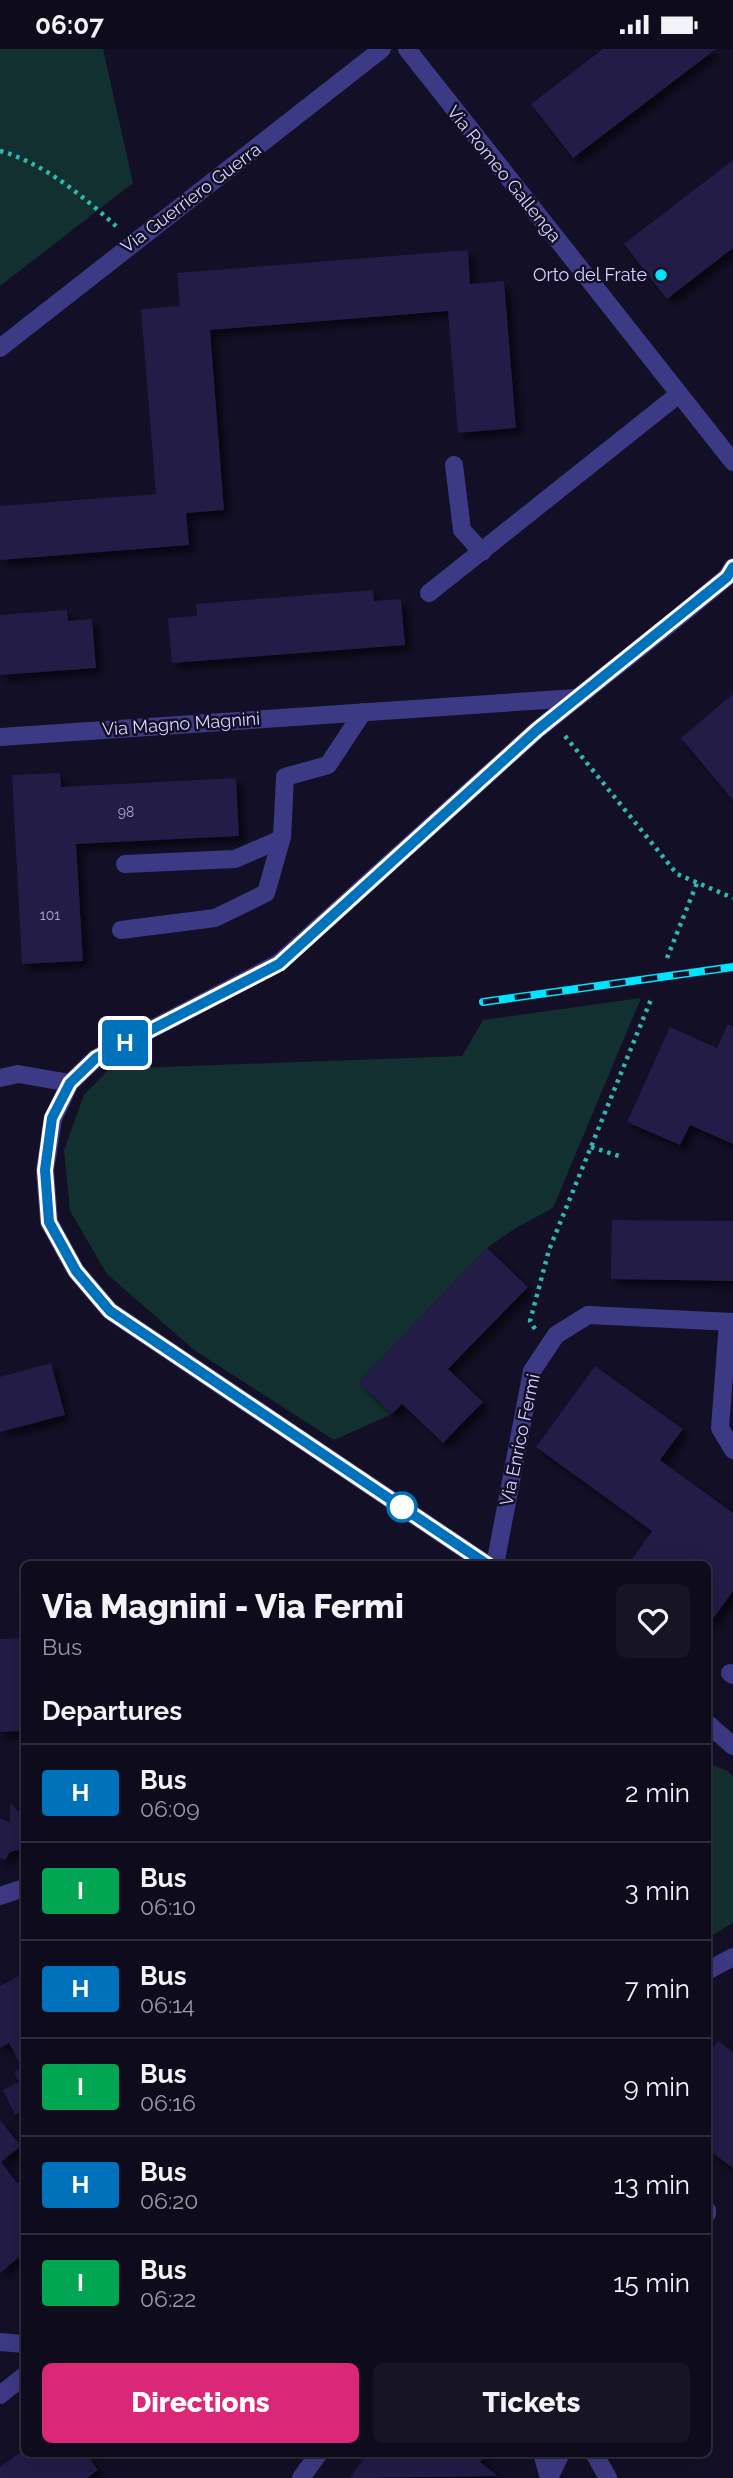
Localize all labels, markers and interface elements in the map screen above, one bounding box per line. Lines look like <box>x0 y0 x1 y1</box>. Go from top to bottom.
text: 06:07 <box>35 10 104 40</box>
street label: Via Romeo Gallenga <box>443 101 566 246</box>
street label: Via Guerriero Guerra <box>117 138 265 257</box>
place label: Orto del Frate <box>533 264 647 285</box>
marker: Orto del Frate <box>653 267 669 283</box>
street label: Via Magno Magnini <box>101 708 261 740</box>
house number: 98 <box>118 804 134 820</box>
house number: 101 <box>40 907 60 923</box>
line badge: H <box>102 1020 148 1066</box>
text: H <box>116 1028 134 1057</box>
street label: Via Enrico Fermi <box>495 1372 544 1508</box>
unlabelled marker <box>387 1492 417 1522</box>
button: heart <box>616 1584 690 1658</box>
text: Via Magnini - Via Fermi <box>42 1587 404 1626</box>
text: Bus <box>42 1633 82 1660</box>
text: Departures <box>42 1696 182 1726</box>
text: Bus <box>140 1765 187 1795</box>
text: H <box>72 1778 89 1807</box>
text: 2 min <box>625 1778 690 1808</box>
text: 06:09 <box>140 1795 200 1822</box>
text: Bus <box>140 1863 187 1893</box>
text: I <box>77 1876 84 1905</box>
text: 3 min <box>625 1876 690 1906</box>
text: 06:10 <box>140 1893 196 1920</box>
text: Bus <box>140 1961 187 1991</box>
text: H <box>72 1974 89 2003</box>
text: 7 min <box>625 1974 690 2004</box>
text: 06:14 <box>140 1991 195 2018</box>
text: Bus <box>140 2059 187 2089</box>
text: I <box>77 2072 84 2101</box>
text: 9 min <box>623 2072 690 2102</box>
text: 06:16 <box>140 2089 196 2116</box>
text: Bus <box>140 2157 187 2187</box>
text: H <box>72 2170 89 2199</box>
text: 13 min <box>614 2170 690 2200</box>
text: 06:20 <box>140 2187 198 2214</box>
text: Bus <box>140 2255 187 2285</box>
text: I <box>77 2268 84 2297</box>
text: 15 min <box>613 2268 690 2298</box>
text: 06:22 <box>140 2285 196 2312</box>
button: Directions <box>42 2363 359 2443</box>
button: Tickets <box>373 2363 690 2443</box>

